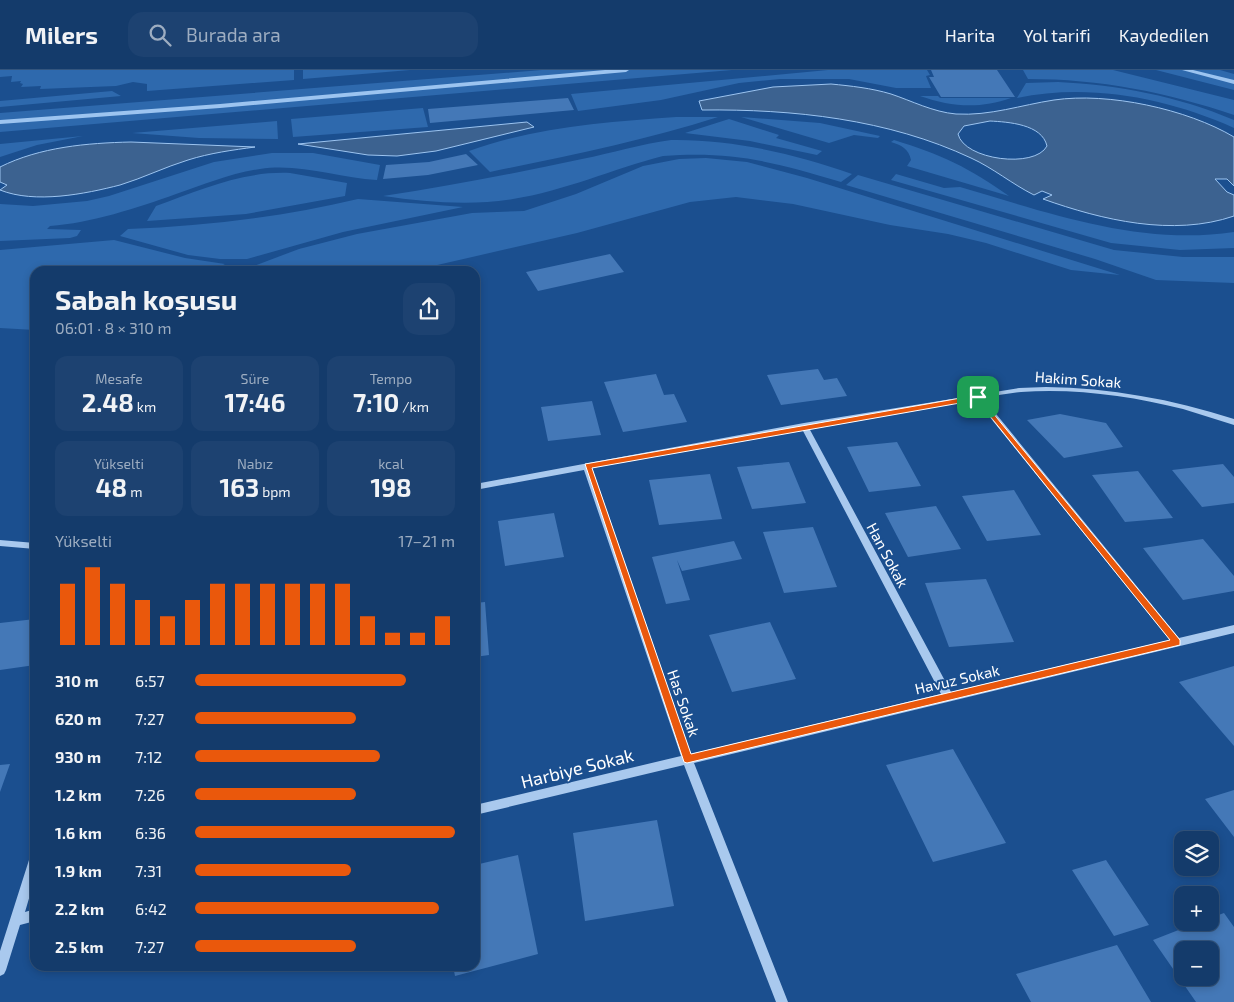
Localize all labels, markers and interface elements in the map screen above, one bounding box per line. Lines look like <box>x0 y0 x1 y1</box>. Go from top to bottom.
search box <box>128 12 478 57</box>
text: Milers <box>25 20 98 49</box>
icon: search <box>146 21 174 49</box>
text: Burada ara <box>186 23 281 46</box>
text: Harita <box>945 24 995 46</box>
text: Yol tarifi <box>1023 24 1091 46</box>
text: Kaydedilen <box>1119 24 1209 46</box>
text: Sabah koşusu <box>55 282 237 316</box>
button: share <box>403 283 455 335</box>
text: 06:01 · 8 × 310 m <box>55 318 172 337</box>
street label: Hakim Sokak <box>1034 367 1122 391</box>
text: Mesafe <box>95 370 143 387</box>
text: Süre <box>241 370 269 387</box>
text: Tempo <box>370 370 412 387</box>
pin <box>957 376 999 418</box>
icon: arrive <box>964 383 992 411</box>
text: 2.48 <box>82 387 134 417</box>
text: 17:46 <box>224 387 286 417</box>
text: 7:10 <box>353 387 399 417</box>
text: km <box>134 398 156 415</box>
text: /km <box>399 398 429 415</box>
text: Yükselti <box>94 455 144 472</box>
text: Nabız <box>237 455 273 472</box>
text: kcal <box>378 455 404 472</box>
text: 48 <box>96 472 127 502</box>
text: 163 <box>219 472 259 502</box>
text: 198 <box>370 472 412 502</box>
text: m <box>127 483 142 500</box>
text: bpm <box>259 483 291 500</box>
street label: Han Sokak <box>863 520 913 591</box>
text: Yükselti <box>55 531 112 550</box>
text: 17–21 m <box>398 531 455 550</box>
street label: Havuz Sokak <box>913 660 1001 697</box>
street label: Has Sokak <box>664 667 704 739</box>
text: 310 m <box>55 671 99 690</box>
text: 6:57 <box>135 671 165 690</box>
text: 620 m <box>55 709 101 728</box>
text: 7:27 <box>135 709 164 728</box>
street label: Harbiye Sokak <box>518 743 636 793</box>
text: 930 m <box>55 747 101 766</box>
text: 7:12 <box>135 747 162 766</box>
text: 1.2 km <box>55 785 102 804</box>
text: 7:26 <box>135 785 165 804</box>
text: 1.6 km <box>55 823 102 842</box>
text: 6:36 <box>135 823 166 842</box>
map controls <box>1174 831 1219 986</box>
button: layers <box>1174 831 1219 876</box>
text: 1.9 km <box>55 861 102 880</box>
text: 7:31 <box>135 861 162 880</box>
button: + <box>1174 886 1219 931</box>
text: 2.2 km <box>55 899 104 918</box>
text: 6:42 <box>135 899 167 918</box>
text: 2.5 km <box>55 937 104 956</box>
text: 7:27 <box>135 937 164 956</box>
button: − <box>1174 941 1219 986</box>

